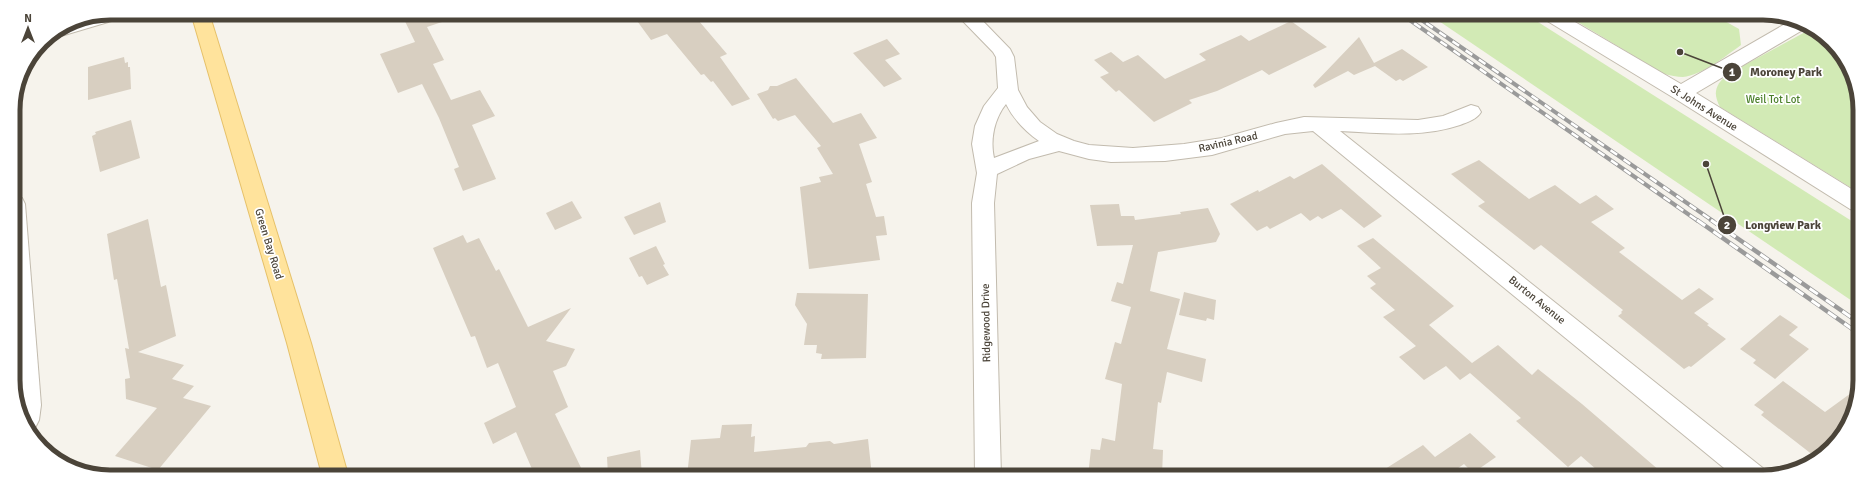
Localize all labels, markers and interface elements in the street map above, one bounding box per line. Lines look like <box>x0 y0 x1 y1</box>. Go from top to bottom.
north arrow <box>8 8 48 48</box>
text: N <box>24 12 32 25</box>
callout: Moroney Park <box>1722 60 1830 84</box>
text: 1 <box>1729 65 1736 80</box>
text: Moroney Park <box>1750 65 1823 80</box>
street label: St Johns Avenue <box>1668 82 1740 134</box>
park label: Weil Tot Lot <box>1746 93 1800 106</box>
street label: Ravinia Road <box>1197 129 1259 155</box>
street label: Green Bay Road <box>252 207 286 281</box>
callout: Longview Park <box>1717 213 1829 237</box>
text: 2 <box>1724 218 1730 233</box>
text: Longview Park <box>1745 218 1822 233</box>
street label: Burton Avenue <box>1506 273 1568 327</box>
street label: Ridgewood Drive <box>979 284 993 362</box>

